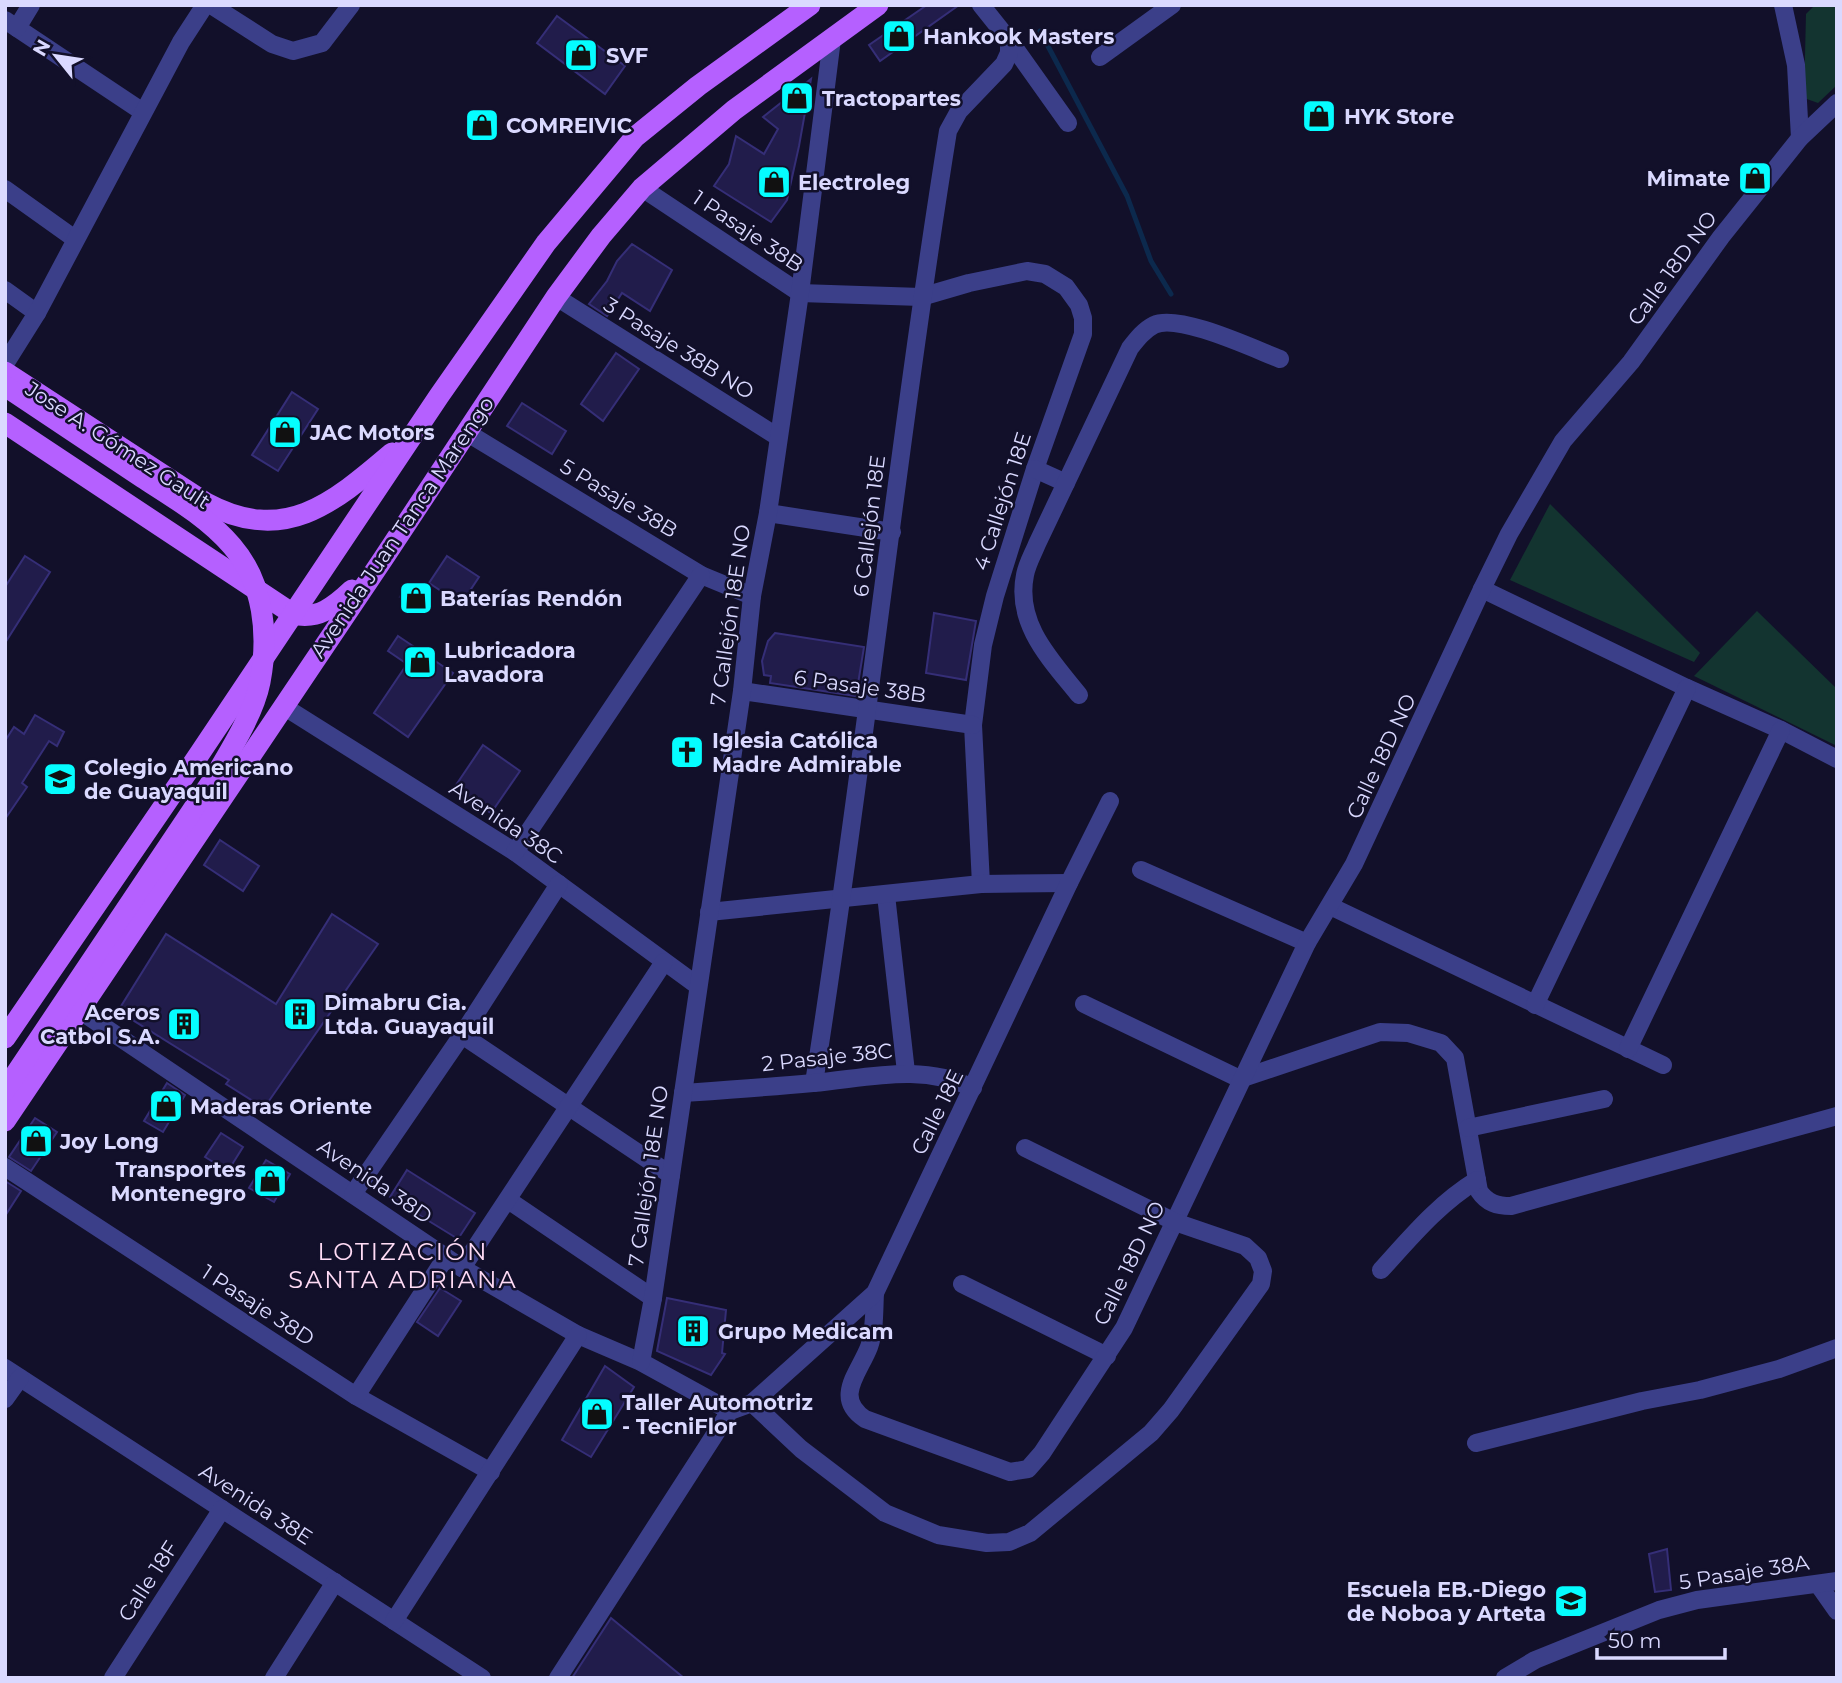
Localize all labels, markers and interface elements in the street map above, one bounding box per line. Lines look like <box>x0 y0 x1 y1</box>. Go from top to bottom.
shop icon: Hankook Masters <box>880 17 918 55</box>
north arrow <box>21 21 91 91</box>
place label: Hankook Masters <box>923 24 1114 49</box>
text: N <box>28 35 56 60</box>
shop icon: SVF <box>562 36 600 74</box>
place label: SVF <box>606 43 648 68</box>
shop icon: Tractopartes <box>778 79 816 117</box>
place label: Tractopartes <box>822 86 961 111</box>
shop icon: HYK Store <box>1300 97 1338 135</box>
place label: HYK Store <box>1344 104 1454 129</box>
shop icon: COMREIVIC <box>463 106 501 144</box>
place label: COMREIVIC <box>506 113 632 138</box>
shop icon: Mimate <box>1736 159 1774 197</box>
shop icon: Electroleg <box>755 163 793 201</box>
place label: Mimate <box>1647 166 1730 191</box>
place label: Electroleg <box>798 170 910 195</box>
street label: 1 Pasaje 38B <box>688 185 808 277</box>
street label: Calle 18D NO <box>1622 206 1722 330</box>
street label: 3 Pasaje 38B NO <box>599 292 759 404</box>
street label: Jose A. Gómez Gault <box>20 375 215 514</box>
street label: Avenida Juan Tanca Marengo <box>305 392 499 662</box>
shop icon: JAC Motors <box>266 413 304 451</box>
place label: JAC Motors <box>309 420 435 445</box>
street label: 4 Callejón 18E <box>968 429 1036 573</box>
street label: 5 Pasaje 38B <box>556 453 682 543</box>
street label: 6 Callejón 18E <box>848 454 890 598</box>
street label: 7 Callejón 18E NO <box>705 523 755 707</box>
shop icon: Baterías Rendón <box>397 579 435 617</box>
place label: Baterías Rendón <box>440 586 622 611</box>
place label: Lubricadora Lavadora <box>444 638 576 687</box>
shop icon: Lubricadora Lavadora <box>401 643 439 681</box>
street label: 6 Pasaje 38B <box>792 664 928 708</box>
street label: Calle 18D NO <box>1341 689 1421 823</box>
place label: Iglesia Católica Madre Admirable <box>712 728 902 777</box>
church icon: Iglesia Católica Madre Admirable <box>668 733 706 771</box>
place label: Colegio Americano de Guayaquil <box>84 755 294 804</box>
school or university icon: Colegio Americano de Guayaquil <box>41 760 79 798</box>
street label: Avenida 38C <box>445 775 567 869</box>
place label: Dimabru Cia. Ltda. Guayaquil <box>324 990 494 1039</box>
building icon: Dimabru Cia. Ltda. Guayaquil <box>281 995 319 1033</box>
place label: Aceros Catbol S.A. <box>40 1000 160 1049</box>
building icon: Aceros Catbol S.A. <box>165 1005 203 1043</box>
street label: 2 Pasaje 38C <box>760 1038 894 1076</box>
street label: Calle 18E <box>906 1065 968 1159</box>
street label: 7 Callejón 18E NO <box>623 1084 673 1268</box>
shop icon: Maderas Oriente <box>147 1087 185 1125</box>
place label: Maderas Oriente <box>190 1094 372 1119</box>
shop icon: Joy Long <box>17 1122 55 1160</box>
place label: Joy Long <box>59 1129 159 1154</box>
street label: Avenida 38D <box>313 1133 437 1229</box>
place label: Transportes Montenegro <box>110 1157 246 1206</box>
shop icon: Transportes Montenegro <box>251 1162 289 1200</box>
street label: Calle 18D NO <box>1088 1197 1170 1329</box>
district label: LOTIZACIÓN SANTA ADRIANA <box>288 1237 518 1294</box>
street label: 1 Pasaje 38D <box>197 1259 319 1351</box>
building icon: Grupo Medicam <box>674 1312 712 1350</box>
place label: Grupo Medicam <box>718 1319 893 1344</box>
place label: Taller Automotriz - TecniFlor <box>622 1390 813 1439</box>
shop icon: Taller Automotriz - TecniFlor <box>578 1395 616 1433</box>
street label: Avenida 38E <box>195 1458 317 1550</box>
street label: Calle 18F <box>113 1536 183 1626</box>
street label: 5 Pasaje 38A <box>1677 1549 1812 1595</box>
place label: Escuela EB.-Diego de Noboa y Arteta <box>1346 1577 1546 1626</box>
school or university icon: Escuela EB.-Diego de Noboa y Arteta <box>1552 1582 1590 1620</box>
scale bar <box>1597 1616 1725 1660</box>
text: 50 m <box>1608 1628 1662 1653</box>

